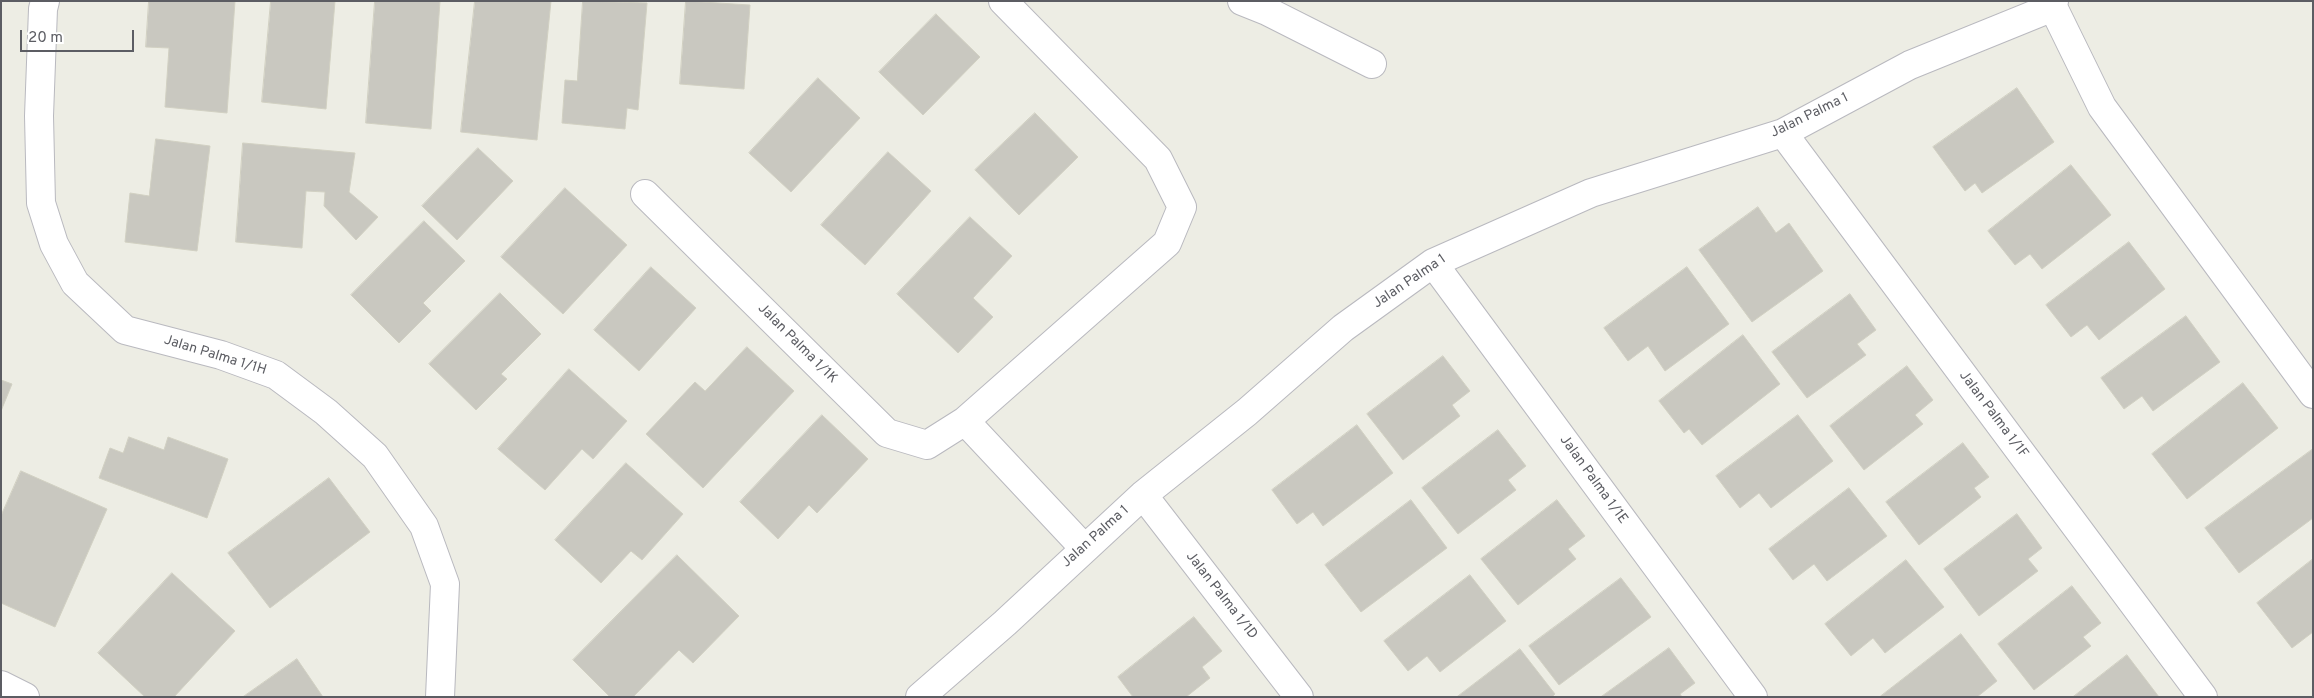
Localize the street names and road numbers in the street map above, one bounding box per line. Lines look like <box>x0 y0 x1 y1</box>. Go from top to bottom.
street label: Jalan Palma 1 <box>1768 90 1852 142</box>
street label: Jalan Palma 1 <box>1370 251 1450 313</box>
street label: Jalan Palma 1/1K <box>754 301 840 387</box>
street label: Jalan Palma 1/1H <box>162 332 268 380</box>
street label: Jalan Palma 1/1F <box>1955 368 2031 462</box>
street label: Jalan Palma 1/1E <box>1555 433 1631 527</box>
street label: Jalan Palma 1 <box>1059 502 1133 572</box>
street label: Jalan Palma 1/1D <box>1182 549 1260 643</box>

